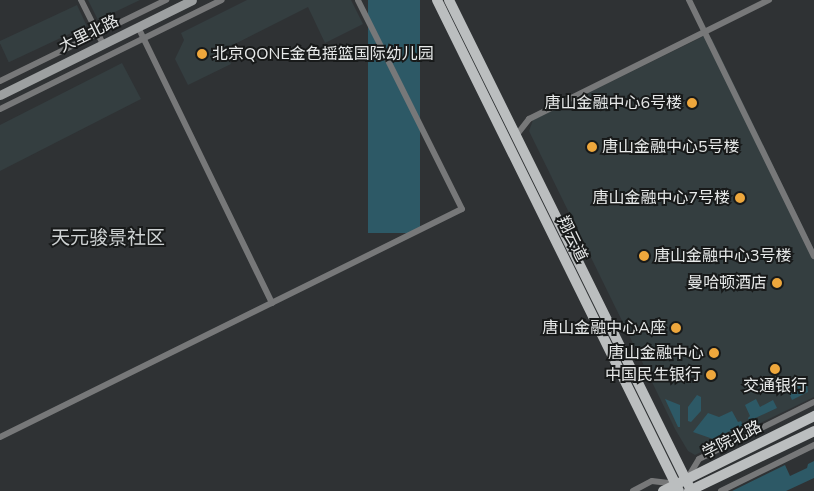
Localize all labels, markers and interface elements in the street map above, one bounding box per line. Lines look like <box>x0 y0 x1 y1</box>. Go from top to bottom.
street label: 大里北路 <box>56 11 122 57</box>
place label: 北京QONE金色摇篮国际幼儿园 <box>212 44 434 64</box>
marker: 北京QONE金色摇篮国际幼儿园 <box>196 48 208 60</box>
place label: 唐山金融中心6号楼 <box>544 93 682 113</box>
marker: 唐山金融中心6号楼 <box>686 97 698 109</box>
place label: 唐山金融中心5号楼 <box>602 137 740 157</box>
marker: 唐山金融中心5号楼 <box>586 141 598 153</box>
place label: 唐山金融中心7号楼 <box>592 188 730 208</box>
marker: 唐山金融中心7号楼 <box>734 192 746 204</box>
street label: 翔云道 <box>553 213 591 265</box>
district label: 天元骏景社区 <box>51 228 165 250</box>
place label: 唐山金融中心3号楼 <box>654 246 792 266</box>
marker: 唐山金融中心3号楼 <box>638 250 650 262</box>
place label: 曼哈顿酒店 <box>687 273 767 293</box>
marker: 曼哈顿酒店 <box>771 277 783 289</box>
place label: 唐山金融中心A座 <box>542 318 666 338</box>
marker: 唐山金融中心A座 <box>670 322 682 334</box>
place label: 唐山金融中心 <box>608 343 704 363</box>
marker: 唐山金融中心 <box>708 347 720 359</box>
marker: 交通银行 <box>769 363 781 375</box>
place label: 中国民生银行 <box>605 365 701 385</box>
marker: 中国民生银行 <box>705 369 717 381</box>
place label: 交通银行 <box>743 376 807 396</box>
street label: 学院北路 <box>699 417 765 463</box>

